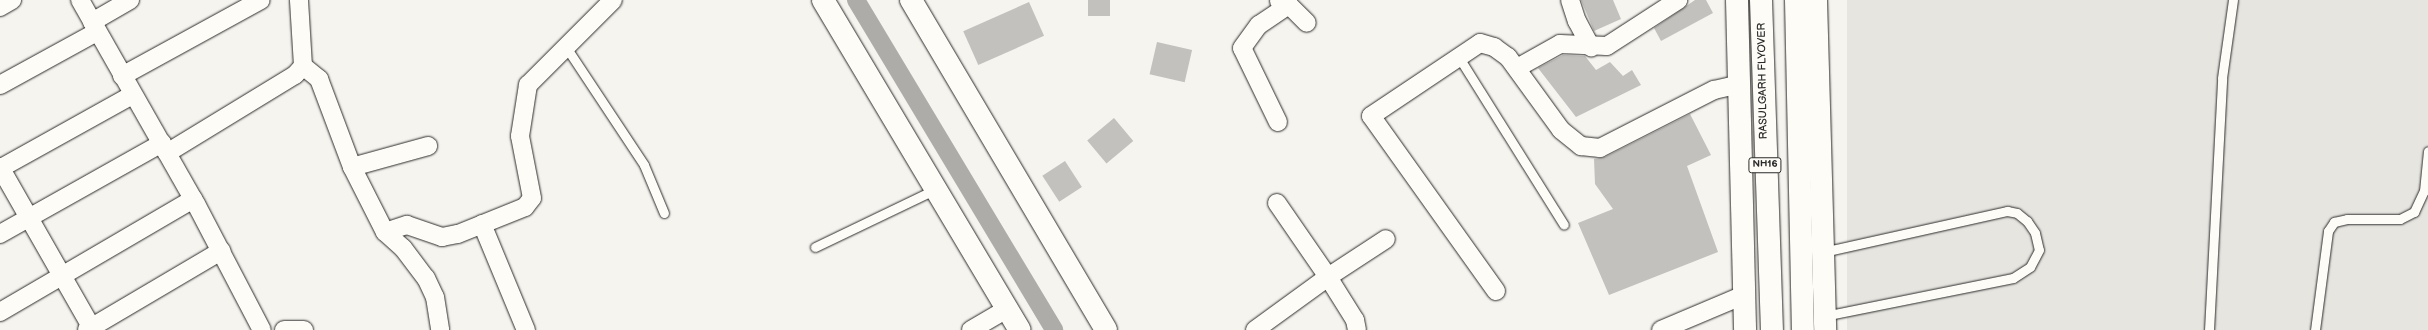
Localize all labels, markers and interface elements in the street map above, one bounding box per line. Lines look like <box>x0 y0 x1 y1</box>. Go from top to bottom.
street label: RASULGARH FLYOVER <box>1755 23 1771 139</box>
road number: NH16 <box>1748 157 1782 173</box>

